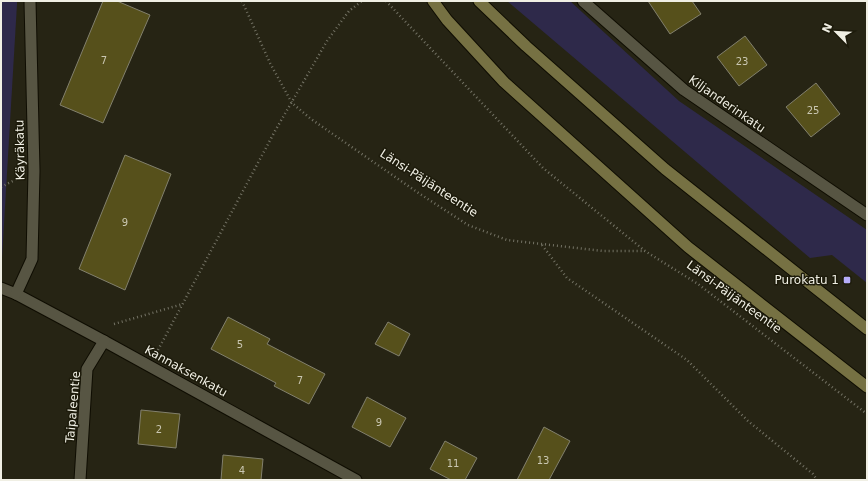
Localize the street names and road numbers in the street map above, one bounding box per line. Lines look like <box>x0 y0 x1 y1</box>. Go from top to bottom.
street label: Kiljanderinkatu <box>686 72 768 136</box>
street label: Käyräkatu <box>12 119 28 181</box>
street label: Länsi-Päijänteentie <box>377 146 481 220</box>
street label: Länsi-Päijänteentie <box>684 258 784 336</box>
street label: Kannaksenkatu <box>142 343 230 399</box>
street label: Taipaleentie <box>63 370 83 445</box>

